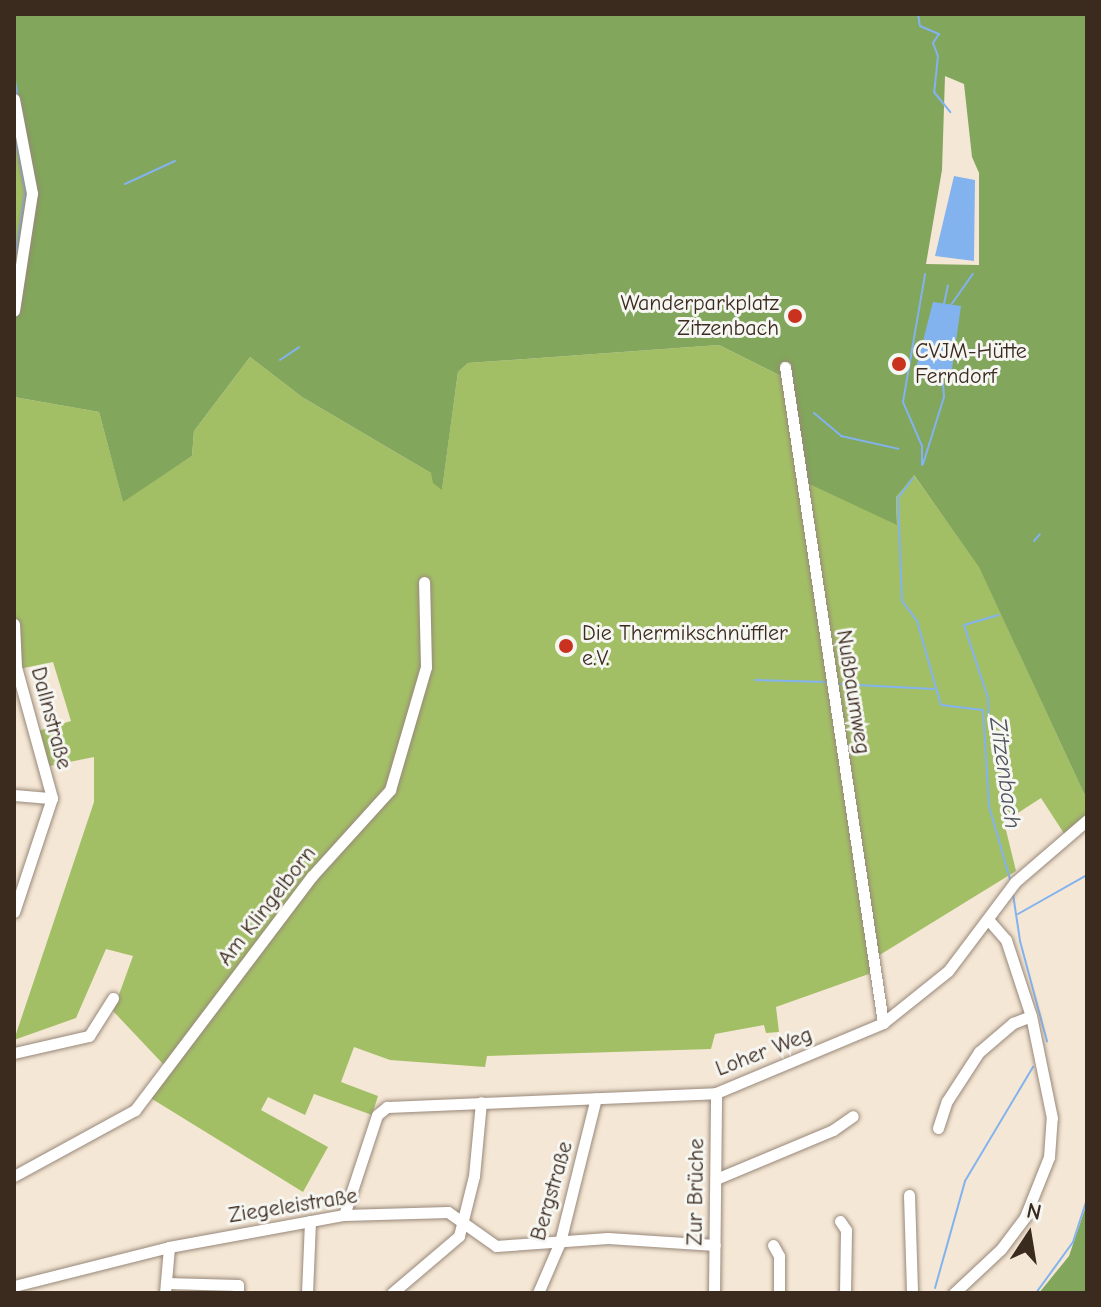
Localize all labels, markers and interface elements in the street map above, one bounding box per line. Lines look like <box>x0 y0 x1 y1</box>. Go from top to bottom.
place label: Wanderparkplatz Zitzenbach <box>620 290 779 342</box>
marker: Wanderparkplatz Zitzenbach <box>786 307 804 325</box>
place label: CVJM-Hütte Ferndorf <box>915 338 1027 390</box>
marker: CVJM-Hütte Ferndorf <box>890 355 908 373</box>
place label: Die Thermikschnüffler e.V. <box>582 620 788 672</box>
street label: Nußbaumweg <box>830 628 876 756</box>
marker: Die Thermikschnüffler e.V. <box>557 637 575 655</box>
street label: Dallnstraße <box>25 664 77 772</box>
water label: Zitzenbach <box>983 716 1027 830</box>
street label: Am Klingelborn <box>212 841 322 971</box>
street label: Loher Weg <box>712 1022 816 1082</box>
street label: Bergstraße <box>525 1138 579 1244</box>
street label: Zur Brüche <box>682 1138 710 1246</box>
street label: Ziegeleistraße <box>227 1183 359 1229</box>
north arrow <box>989 1195 1069 1275</box>
text: N <box>1024 1197 1044 1226</box>

